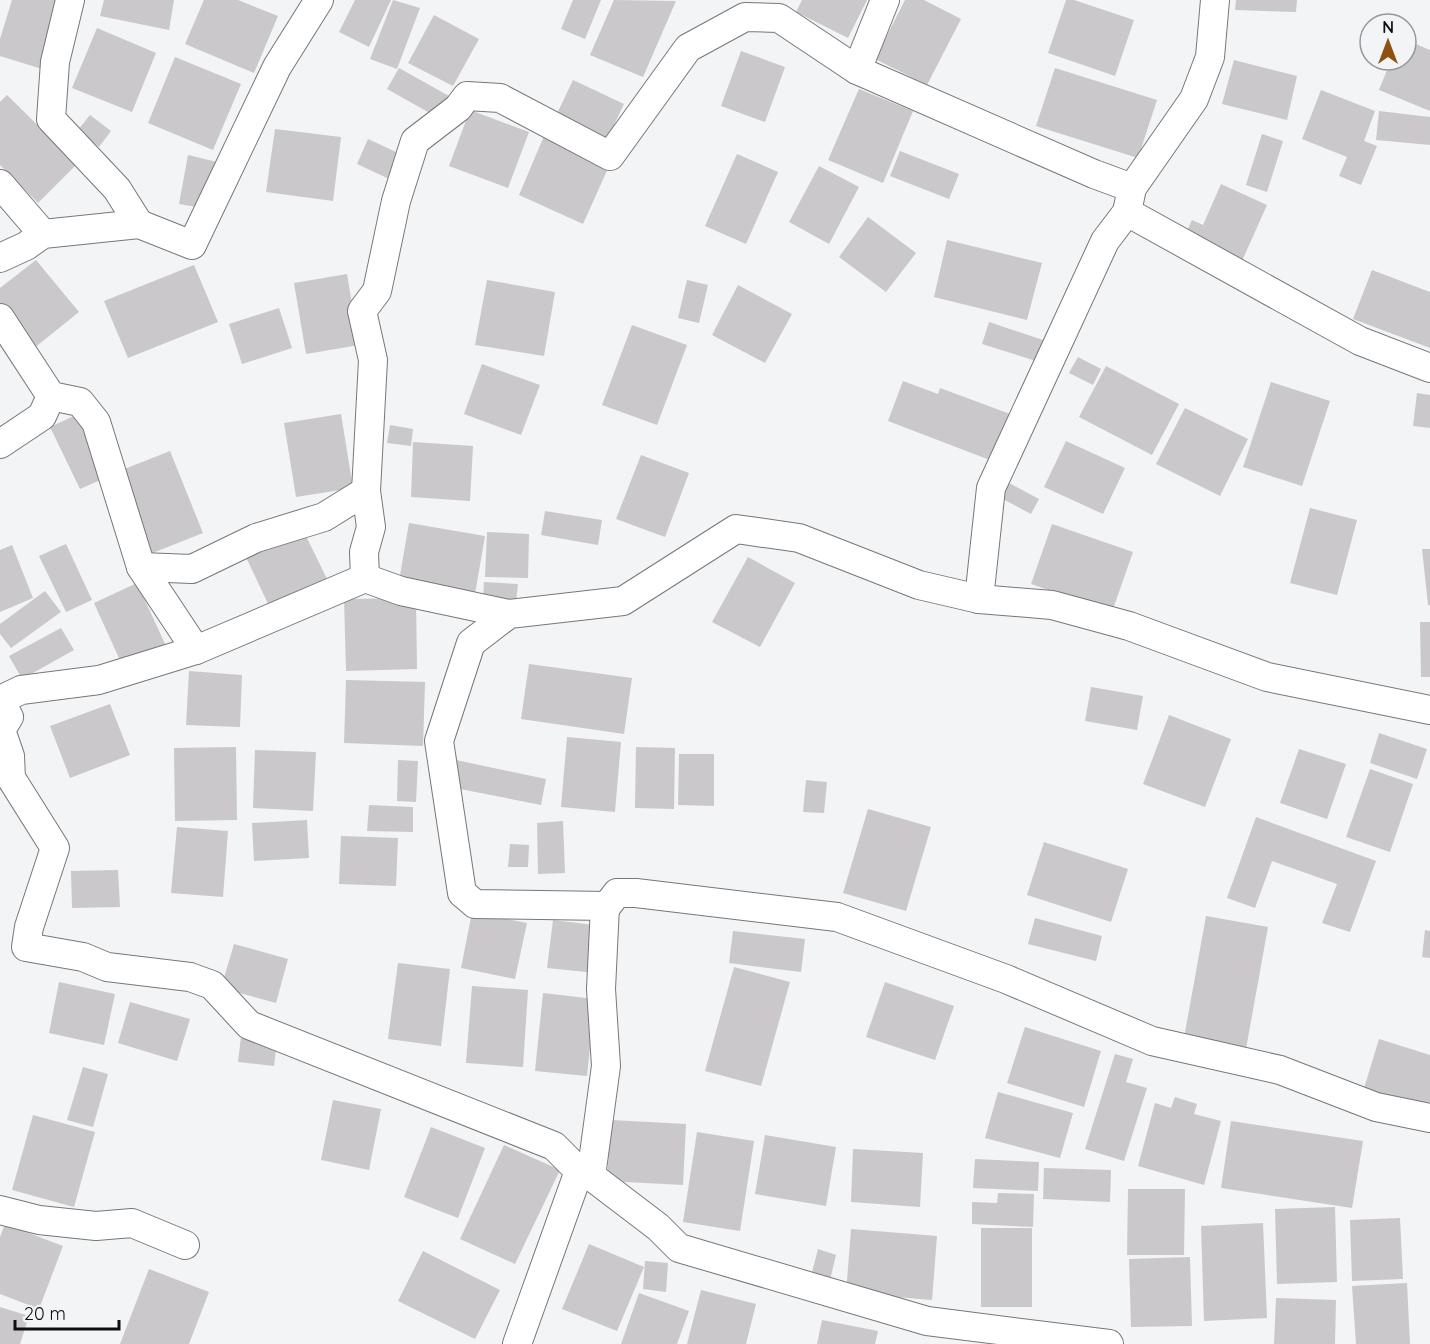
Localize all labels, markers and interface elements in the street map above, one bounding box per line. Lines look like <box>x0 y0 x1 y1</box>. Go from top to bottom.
north arrow <box>1358 12 1418 72</box>
text: N <box>1382 17 1394 37</box>
scale bar <box>15 1293 118 1331</box>
text: 20 m <box>24 1302 66 1325</box>

